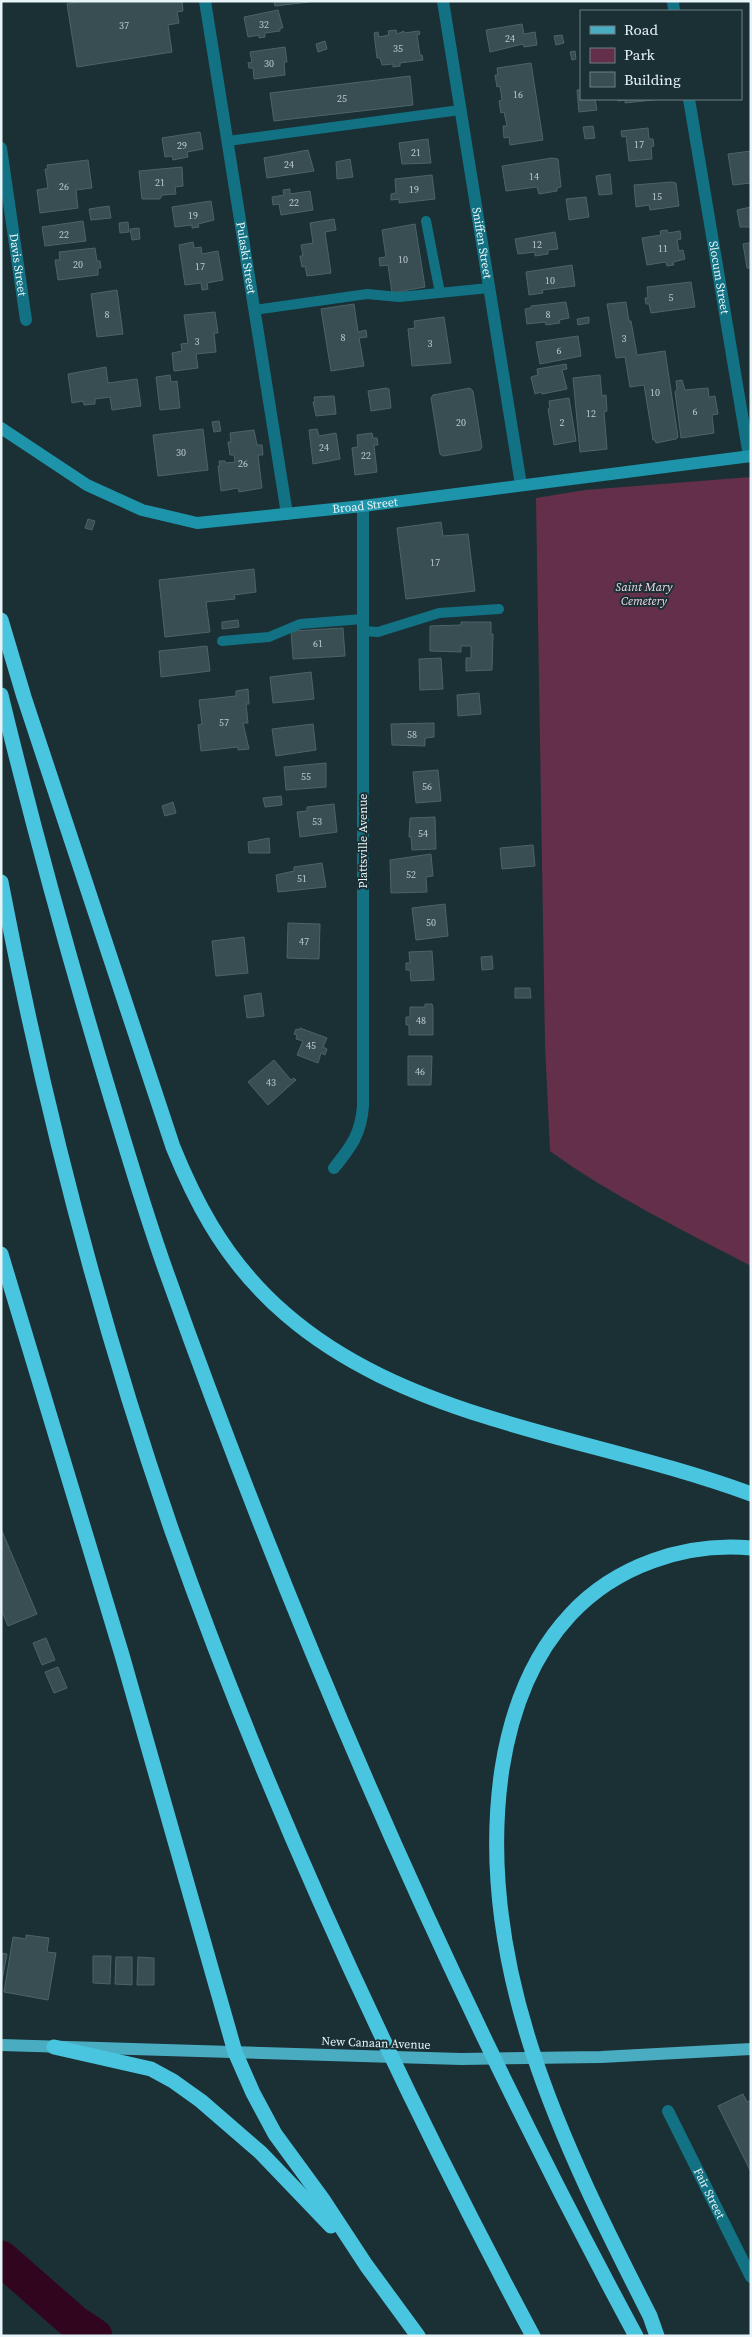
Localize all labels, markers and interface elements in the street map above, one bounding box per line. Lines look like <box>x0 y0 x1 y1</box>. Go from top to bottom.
legend <box>580 10 742 100</box>
house number: 32 <box>259 18 269 31</box>
house number: 37 <box>119 19 129 32</box>
text: Road <box>624 19 658 40</box>
house number: 24 <box>505 32 515 45</box>
house number: 35 <box>393 42 403 55</box>
text: Park <box>624 44 656 65</box>
house number: 30 <box>264 57 274 70</box>
text: Building <box>624 69 681 90</box>
house number: 16 <box>513 88 523 101</box>
house number: 25 <box>337 92 347 105</box>
house number: 17 <box>634 138 644 151</box>
house number: 29 <box>177 139 187 152</box>
house number: 21 <box>411 146 421 159</box>
house number: 24 <box>284 158 294 171</box>
house number: 14 <box>529 170 539 183</box>
house number: 21 <box>155 176 165 189</box>
house number: 26 <box>59 180 69 193</box>
house number: 19 <box>409 183 419 196</box>
house number: 15 <box>652 190 662 203</box>
house number: 22 <box>289 196 299 209</box>
street label: Sniffen Street <box>468 206 496 280</box>
house number: 19 <box>188 209 198 222</box>
street label: Pulaski Street <box>232 221 260 295</box>
house number: 22 <box>59 228 69 241</box>
street label: Davis Street <box>6 232 30 297</box>
house number: 12 <box>532 238 542 251</box>
street label: Slocum Street <box>705 240 733 315</box>
house number: 11 <box>658 242 668 255</box>
house number: 10 <box>398 253 408 266</box>
house number: 20 <box>73 258 83 271</box>
house number: 17 <box>195 260 205 273</box>
house number: 10 <box>545 274 555 287</box>
house number: 5 <box>669 291 674 304</box>
house number: 8 <box>105 308 110 321</box>
house number: 8 <box>546 308 551 321</box>
house number: 8 <box>341 331 346 344</box>
house number: 3 <box>622 332 627 345</box>
house number: 3 <box>195 335 200 348</box>
house number: 3 <box>428 337 433 350</box>
house number: 6 <box>557 344 562 357</box>
house number: 10 <box>650 386 660 399</box>
house number: 6 <box>693 405 698 418</box>
house number: 12 <box>586 407 596 420</box>
house number: 20 <box>456 416 466 429</box>
house number: 2 <box>560 416 565 429</box>
house number: 24 <box>319 441 329 454</box>
house number: 30 <box>176 446 186 459</box>
house number: 22 <box>361 449 371 462</box>
house number: 26 <box>238 457 248 470</box>
street label: Broad Street <box>331 494 399 517</box>
house number: 17 <box>430 556 440 569</box>
park label: Saint Mary Cemetery <box>615 579 673 609</box>
house number: 61 <box>313 637 323 650</box>
house number: 57 <box>219 716 229 729</box>
house number: 58 <box>407 728 417 741</box>
house number: 55 <box>301 770 311 783</box>
house number: 56 <box>422 780 432 793</box>
street label: Plattsville Avenue <box>355 794 371 888</box>
house number: 53 <box>312 815 322 828</box>
house number: 54 <box>418 827 428 840</box>
house number: 52 <box>406 868 416 881</box>
house number: 51 <box>297 872 307 885</box>
house number: 50 <box>426 916 436 929</box>
house number: 47 <box>299 935 309 948</box>
house number: 48 <box>416 1014 426 1027</box>
house number: 45 <box>306 1039 316 1052</box>
house number: 46 <box>415 1065 425 1078</box>
house number: 43 <box>266 1076 276 1089</box>
street label: New Canaan Avenue <box>321 2033 431 2053</box>
street label: Fair Street <box>690 2165 729 2222</box>

